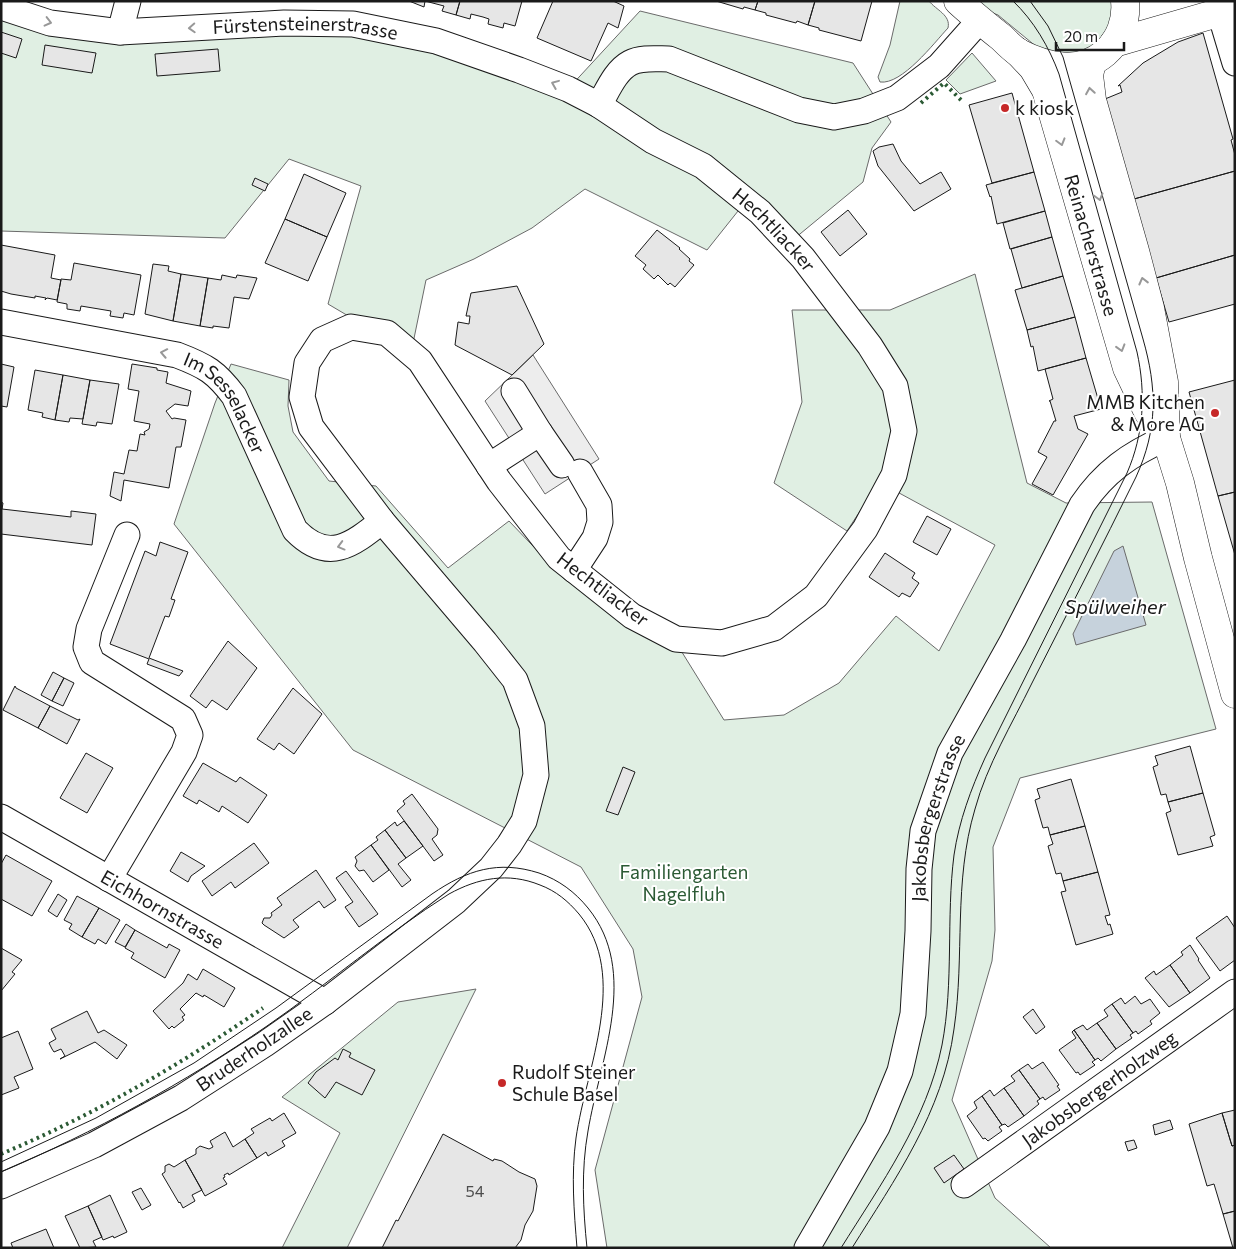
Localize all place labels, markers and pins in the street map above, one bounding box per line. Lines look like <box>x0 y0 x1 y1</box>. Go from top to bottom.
place label: k kiosk <box>1015 96 1074 119</box>
marker: k kiosk <box>999 102 1011 114</box>
place label: MMB Kitchen & More AG <box>1086 390 1205 435</box>
marker: MMB Kitchen & More AG <box>1209 407 1221 419</box>
place label: Rudolf Steiner Schule Basel <box>512 1060 636 1105</box>
marker: Rudolf Steiner Schule Basel <box>496 1077 508 1089</box>

